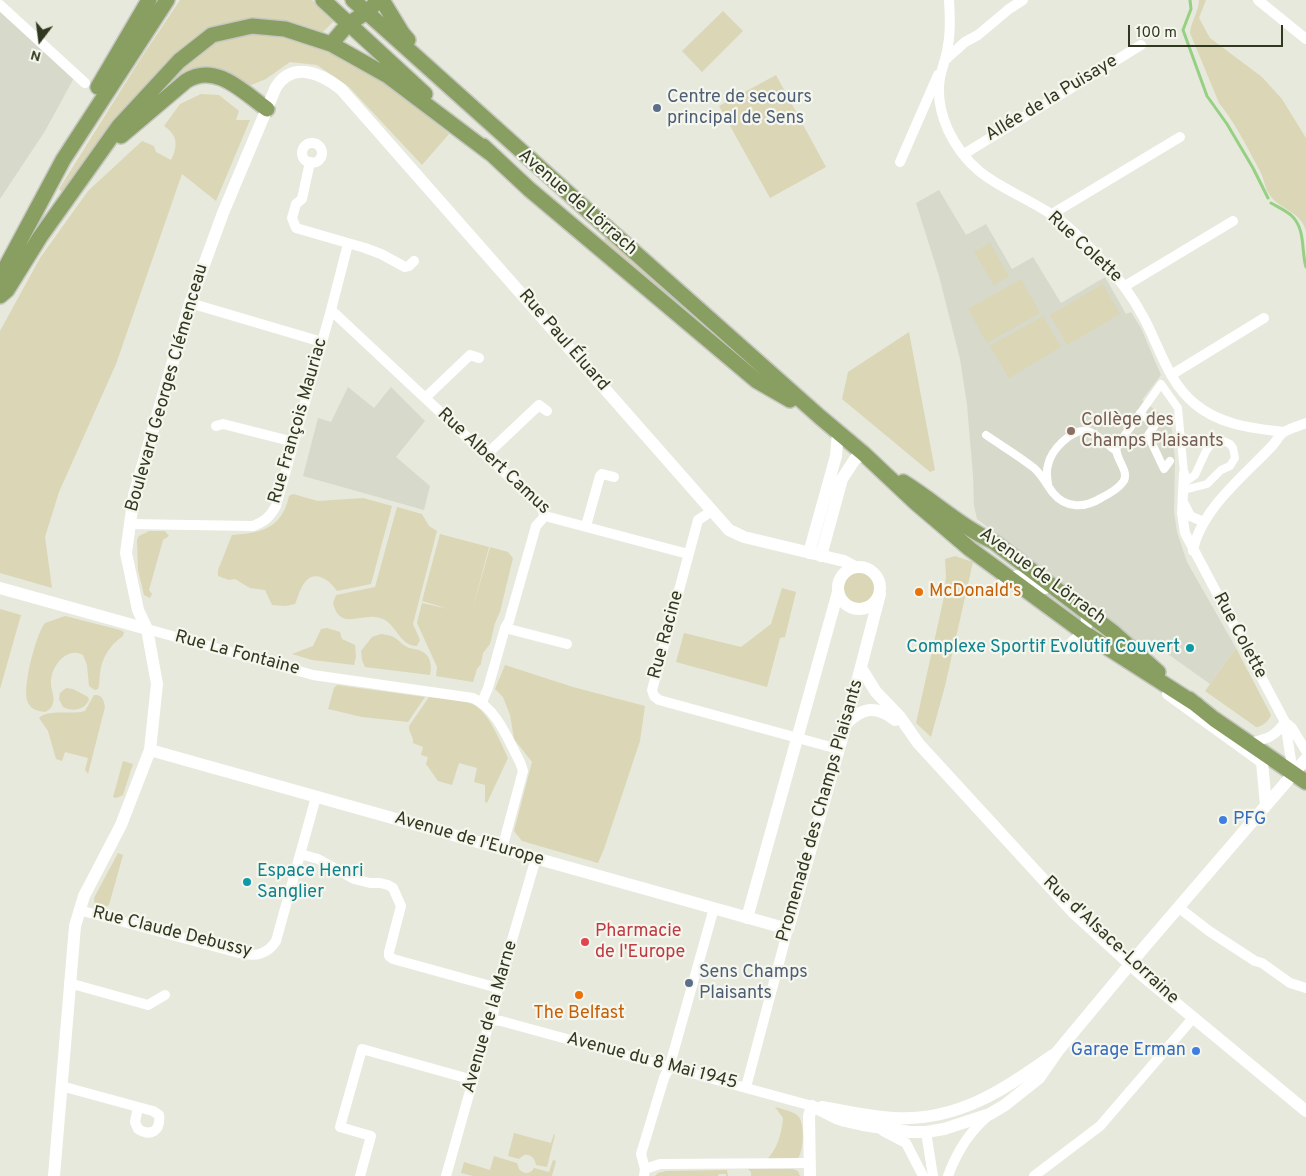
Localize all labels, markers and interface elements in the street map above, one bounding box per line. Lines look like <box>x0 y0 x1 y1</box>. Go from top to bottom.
north arrow <box>15 15 65 65</box>
scale bar <box>1131 15 1286 47</box>
text: 100 m <box>1136 24 1177 43</box>
text: N <box>29 45 43 64</box>
street label: Allée de la Puisaye <box>982 51 1122 147</box>
place label: Centre de secours principal de Sens <box>667 87 812 130</box>
marker: Centre de secours principal de Sens <box>651 102 663 114</box>
street label: Avenue de Lörrach <box>513 145 641 261</box>
street label: Rue Colette <box>1042 208 1126 288</box>
street label: Boulevard Georges Clémenceau <box>122 262 214 514</box>
street label: Rue Paul Éluard <box>513 286 613 396</box>
street label: Rue François Mauriac <box>265 336 333 506</box>
street label: Rue Albert Camus <box>432 404 554 520</box>
place label: Collège des Champs Plaisants <box>1081 410 1224 452</box>
marker: Collège des Champs Plaisants <box>1065 425 1077 437</box>
street label: Avenue de Lörrach <box>975 524 1109 630</box>
place label: McDonald's <box>929 581 1021 603</box>
marker: McDonald's <box>913 586 925 598</box>
street label: Rue Racine <box>645 588 689 682</box>
street label: Rue Colette <box>1207 589 1271 683</box>
street label: Rue La Fontaine <box>172 627 302 681</box>
place label: Complexe Sportif Evolutif Couvert <box>906 637 1180 659</box>
marker: Complexe Sportif Evolutif Couvert <box>1184 642 1196 654</box>
street label: Promenade des Champs Plaisants <box>773 677 869 945</box>
street label: Avenue de l'Europe <box>392 808 546 872</box>
place label: PFG <box>1233 809 1266 831</box>
marker: PFG <box>1217 814 1229 826</box>
place label: Espace Henri Sanglier <box>257 861 363 904</box>
street label: Rue d'Alsace-Lorraine <box>1037 872 1183 1010</box>
marker: Espace Henri Sanglier <box>241 876 253 888</box>
street label: Rue Claude Debussy <box>90 903 254 963</box>
place label: Pharmacie de l'Europe <box>595 921 685 964</box>
marker: Pharmacie de l'Europe <box>579 936 591 948</box>
street label: Avenue de la Marne <box>459 938 523 1096</box>
place label: Sens Champs Plaisants <box>699 962 808 1004</box>
marker: Sens Champs Plaisants <box>683 977 695 989</box>
marker: The Belfast <box>573 989 585 1001</box>
place label: The Belfast <box>533 1003 625 1025</box>
street label: Avenue du 8 Mai 1945 <box>564 1029 740 1095</box>
place label: Garage Erman <box>1071 1040 1186 1062</box>
marker: Garage Erman <box>1190 1045 1202 1057</box>

